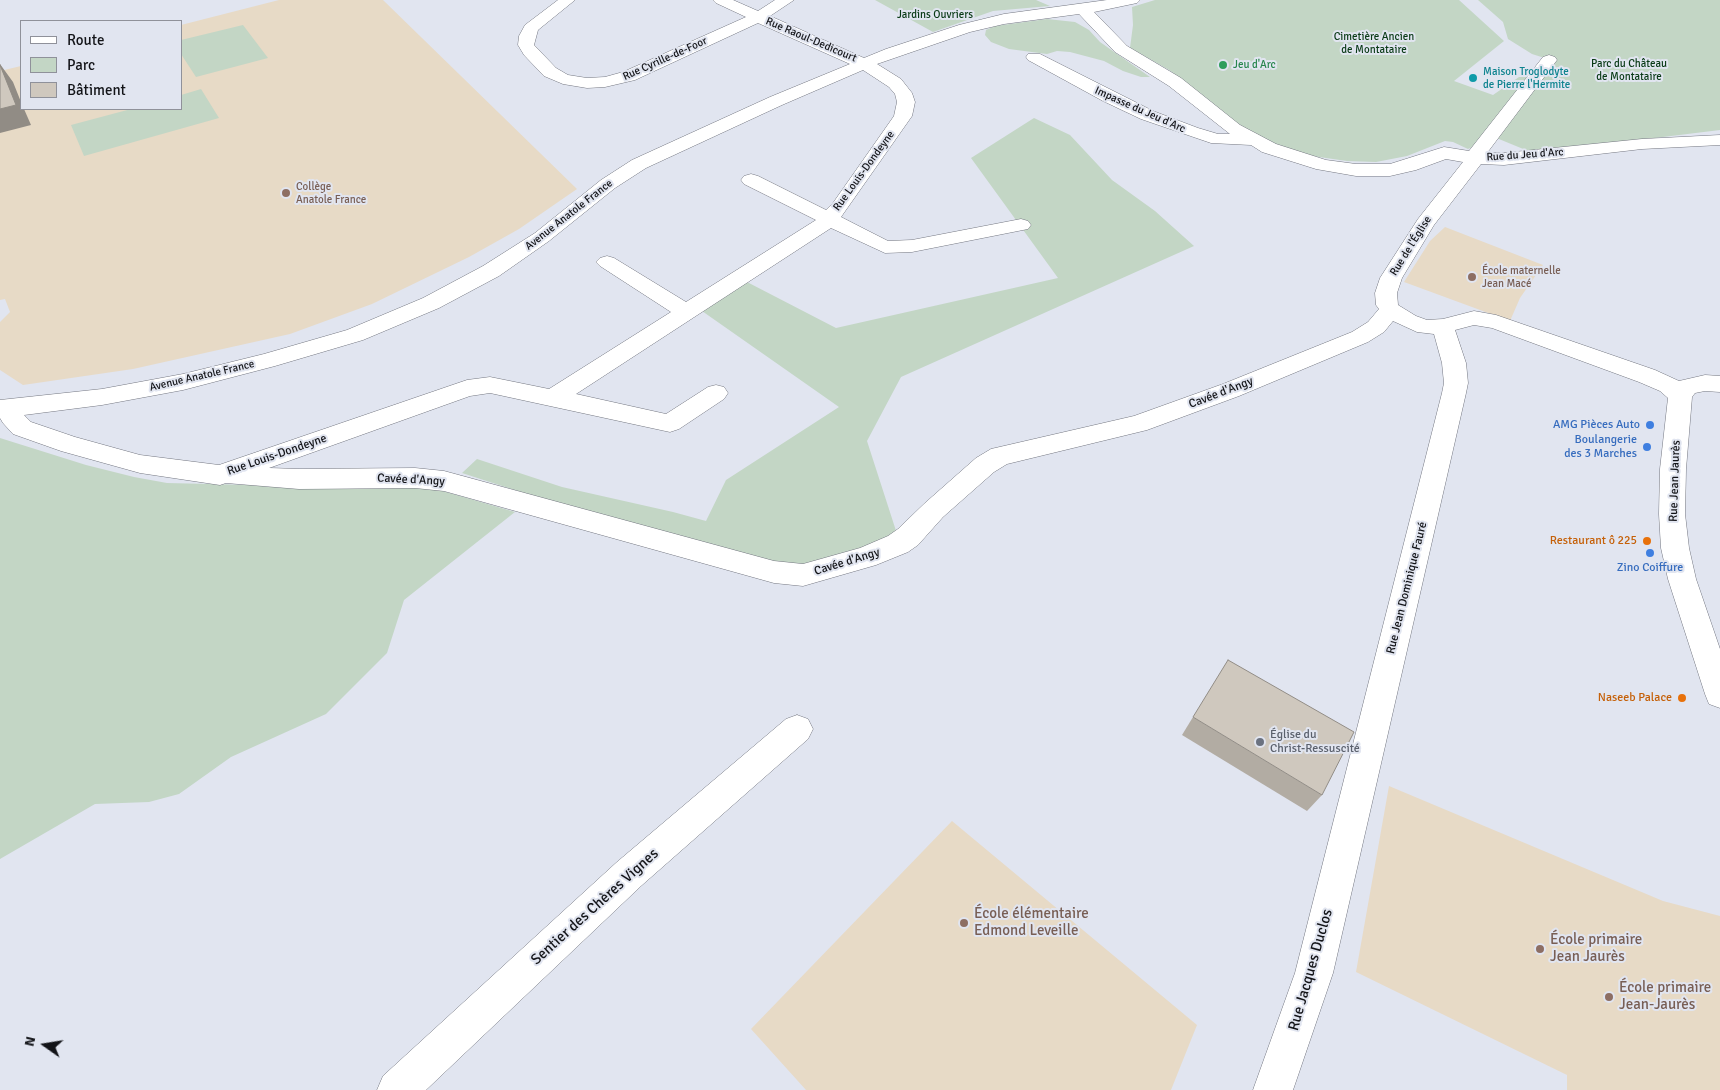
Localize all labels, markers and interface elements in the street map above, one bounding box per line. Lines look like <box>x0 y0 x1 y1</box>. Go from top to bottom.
park label: Jardins Ouvriers <box>897 8 973 22</box>
street label: Rue Raoul-Dedicourt <box>764 15 858 65</box>
legend <box>20 20 182 110</box>
park label: Cimetière Ancien de Montataire <box>1334 30 1414 56</box>
text: Route <box>67 31 104 49</box>
street label: Rue Cyrille-de-Foor <box>621 34 709 84</box>
text: Parc <box>67 56 95 74</box>
park label: Parc du Château de Montataire <box>1591 57 1667 83</box>
place label: Jeu d'Arc <box>1233 58 1276 72</box>
marker: Jeu d'Arc <box>1217 59 1229 71</box>
place label: Maison Troglodyte de Pierre l'Hermite <box>1483 65 1570 91</box>
marker: Maison Troglodyte de Pierre l'Hermite <box>1467 72 1479 84</box>
text: Bâtiment <box>67 81 126 99</box>
street label: Impasse du Jeu d'Arc <box>1093 84 1187 136</box>
street label: Rue Louis-Dondeyne <box>831 128 897 214</box>
street label: Rue du Jeu d'Arc <box>1486 146 1564 164</box>
street label: Avenue Anatole France <box>523 177 615 253</box>
place label: Collège Anatole France <box>296 180 366 206</box>
marker: Collège Anatole France <box>280 187 292 199</box>
street label: Rue de l'Église <box>1387 214 1435 278</box>
place label: École maternelle Jean Macé <box>1482 264 1561 290</box>
marker: École maternelle Jean Macé <box>1466 271 1478 283</box>
street label: Avenue Anatole France <box>148 358 256 394</box>
street label: Cavée d'Angy <box>1187 374 1255 412</box>
place label: AMG Pièces Auto <box>1553 418 1640 432</box>
marker: AMG Pièces Auto <box>1644 419 1656 431</box>
street label: Rue Louis-Dondeyne <box>225 431 329 479</box>
place label: Boulangerie des 3 Marches <box>1564 433 1637 461</box>
street label: Rue Jean Jaurès <box>1666 440 1684 522</box>
marker: Boulangerie des 3 Marches <box>1641 441 1653 453</box>
street label: Cavée d'Angy <box>377 471 445 489</box>
street label: Rue Jean Dominique Fauré <box>1384 520 1430 656</box>
place label: Restaurant ô 225 <box>1550 534 1637 548</box>
marker: Restaurant ô 225 <box>1641 535 1653 547</box>
street label: Cavée d'Angy <box>813 545 881 579</box>
marker: Zino Coiffure <box>1644 547 1656 559</box>
place label: Zino Coiffure <box>1617 561 1683 575</box>
place label: Naseeb Palace <box>1598 691 1672 705</box>
marker: Naseeb Palace <box>1676 692 1688 704</box>
place label: Église du Christ-Ressuscité <box>1270 728 1360 756</box>
marker: Église du Christ-Ressuscité <box>1254 736 1266 748</box>
street label: Sentier des Chères Vignes <box>528 845 662 969</box>
place label: École élémentaire Edmond Leveille <box>974 905 1089 940</box>
street label: Rue Jacques Duclos <box>1285 907 1337 1033</box>
marker: École élémentaire Edmond Leveille <box>958 917 970 929</box>
place label: École primaire Jean Jaurès <box>1550 931 1642 966</box>
marker: École primaire Jean Jaurès <box>1534 943 1546 955</box>
place label: École primaire Jean-Jaurès <box>1619 979 1711 1014</box>
marker: École primaire Jean-Jaurès <box>1603 991 1615 1003</box>
north arrow <box>20 1020 70 1070</box>
text: N <box>21 1035 39 1048</box>

